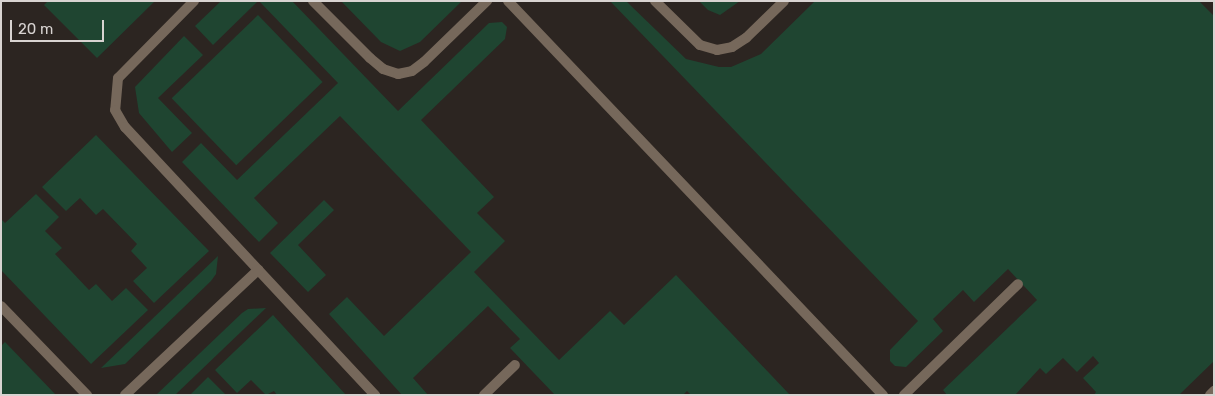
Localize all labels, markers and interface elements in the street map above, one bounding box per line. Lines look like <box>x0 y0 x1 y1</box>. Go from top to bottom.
scale bar <box>12 10 106 42</box>
text: 20 m <box>18 20 53 38</box>

